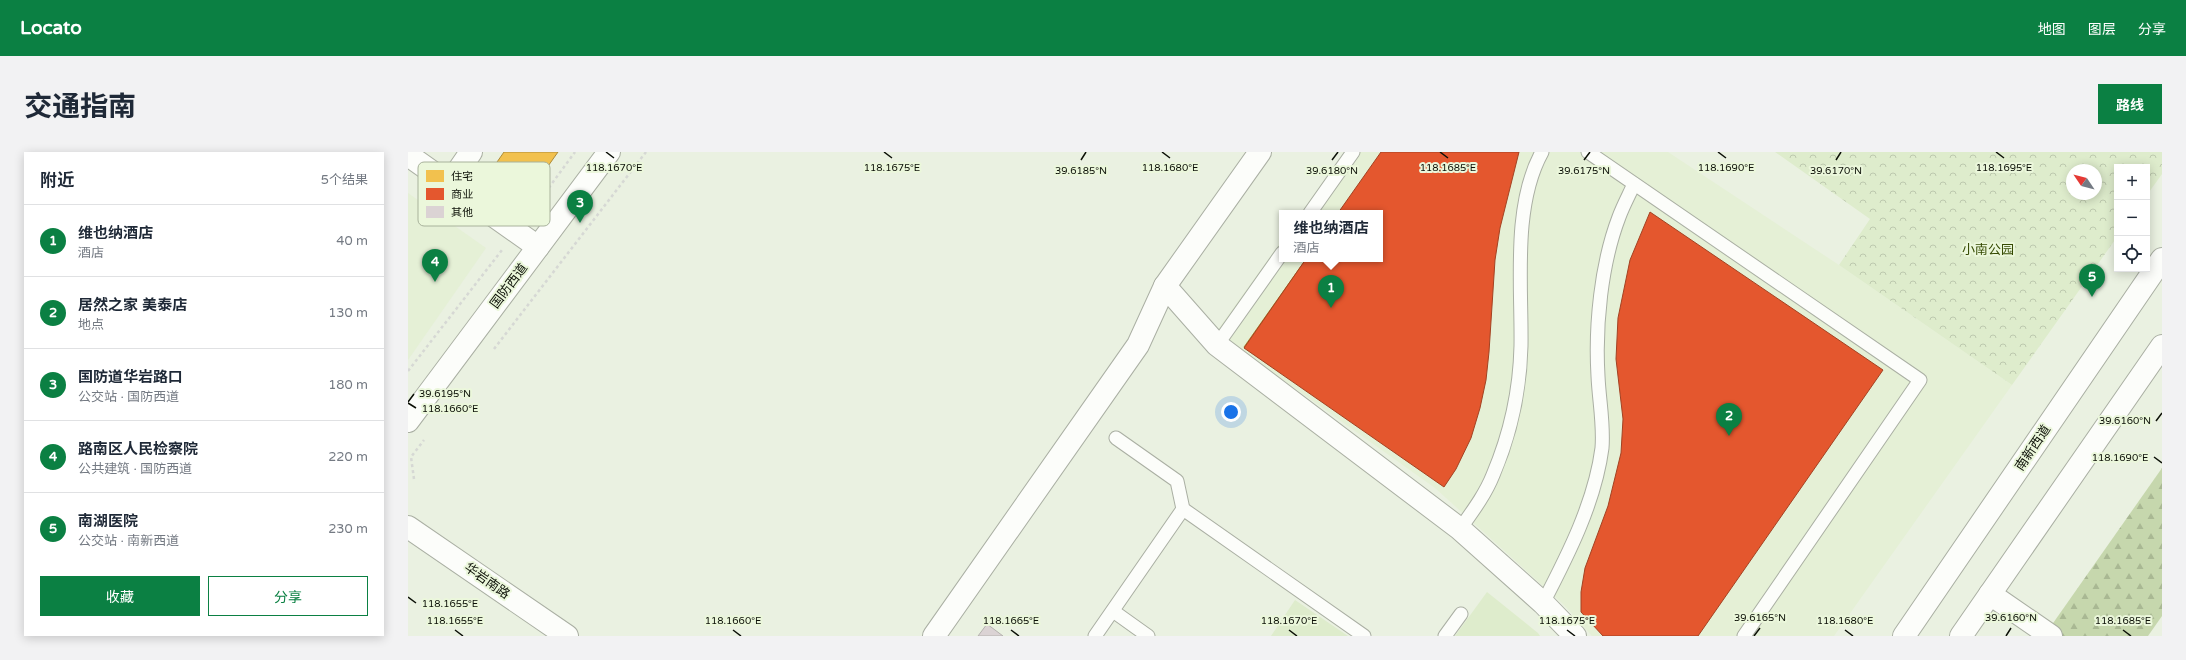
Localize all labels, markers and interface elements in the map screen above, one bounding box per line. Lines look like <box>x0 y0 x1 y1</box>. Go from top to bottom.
text: Locato <box>20 17 82 39</box>
text: 地图 <box>2038 21 2066 38</box>
text: 图层 <box>2088 21 2116 38</box>
text: 分享 <box>2138 21 2166 38</box>
button: 路线 <box>2098 84 2162 124</box>
text: 交通指南 <box>24 90 136 124</box>
legend <box>418 162 550 226</box>
text: 118.1670°E <box>586 162 642 174</box>
text: 118.1675°E <box>864 162 920 174</box>
text: 118.1680°E <box>1142 162 1198 174</box>
text: 118.1685°E <box>1420 162 1476 174</box>
text: 118.1690°E <box>1698 162 1754 174</box>
text: 118.1695°E <box>1976 162 2032 174</box>
north arrow <box>2066 164 2102 200</box>
map controls <box>2114 164 2150 272</box>
button: + <box>2114 164 2150 200</box>
text: 39.6185°N <box>1055 165 1107 177</box>
text: 39.6180°N <box>1306 165 1358 177</box>
text: 39.6175°N <box>1558 165 1610 177</box>
text: 39.6170°N <box>1810 165 1862 177</box>
text: 附近 <box>40 170 74 191</box>
text: 住宅 <box>451 170 473 183</box>
text: 5个结果 <box>321 172 368 188</box>
text: 商业 <box>451 188 473 201</box>
pin: 3 <box>567 190 593 223</box>
button: − <box>2114 200 2150 236</box>
text: 其他 <box>451 206 473 219</box>
popup <box>1279 210 1383 262</box>
text: 维也纳酒店 <box>1293 219 1369 237</box>
text: 维也纳酒店 <box>78 224 153 242</box>
text: 1 <box>49 233 57 249</box>
text: 40 m <box>336 233 368 249</box>
button: locate <box>2114 236 2150 272</box>
text: 酒店 <box>1293 240 1320 256</box>
park label: 小南公园 <box>1962 242 2014 258</box>
text: 酒店 <box>78 245 104 261</box>
pin: 4 <box>422 249 448 282</box>
street label: 国防西道 <box>487 260 531 312</box>
pin: 5 <box>2079 264 2105 297</box>
pin: 1 <box>1318 275 1344 308</box>
text: 居然之家 美泰店 <box>78 296 187 314</box>
text: 2 <box>49 305 57 321</box>
text: 130 m <box>328 305 368 321</box>
text: 地点 <box>78 317 104 333</box>
text: 国防道华岩路口 <box>78 368 183 386</box>
text: 3 <box>49 377 57 393</box>
text: 180 m <box>328 377 368 393</box>
text: 39.6195°N <box>419 388 471 400</box>
text: 公交站 · 国防西道 <box>78 389 179 405</box>
your location <box>1221 402 1241 422</box>
text: 118.1660°E <box>422 403 478 415</box>
pin: 2 <box>1716 403 1742 436</box>
text: 39.6160°N <box>2099 415 2151 427</box>
street label: 南新西道 <box>2012 422 2054 474</box>
text: 路南区人民检察院 <box>78 440 198 458</box>
text: 4 <box>49 449 57 465</box>
text: 220 m <box>328 449 368 465</box>
text: 118.1690°E <box>2092 452 2148 464</box>
text: 公共建筑 · 国防西道 <box>78 461 192 477</box>
text: 南湖医院 <box>78 512 138 530</box>
text: 5 <box>49 521 57 537</box>
text: 230 m <box>328 521 368 537</box>
text: 公交站 · 南新西道 <box>78 533 179 549</box>
street label: 华岩南路 <box>461 560 513 602</box>
button: 收藏 <box>40 576 200 616</box>
button: 分享 <box>208 576 368 616</box>
text: 118.1655°E <box>422 598 478 610</box>
text: 39.6165°N <box>1734 612 1786 624</box>
text: 39.6160°N <box>1985 612 2037 624</box>
text: 118.1655°E <box>427 615 483 627</box>
text: 118.1660°E <box>705 615 761 627</box>
text: 118.1665°E <box>983 615 1039 627</box>
text: 118.1670°E <box>1261 615 1317 627</box>
text: 118.1675°E <box>1539 615 1595 627</box>
text: 118.1680°E <box>1817 615 1873 627</box>
text: 118.1685°E <box>2095 615 2151 627</box>

